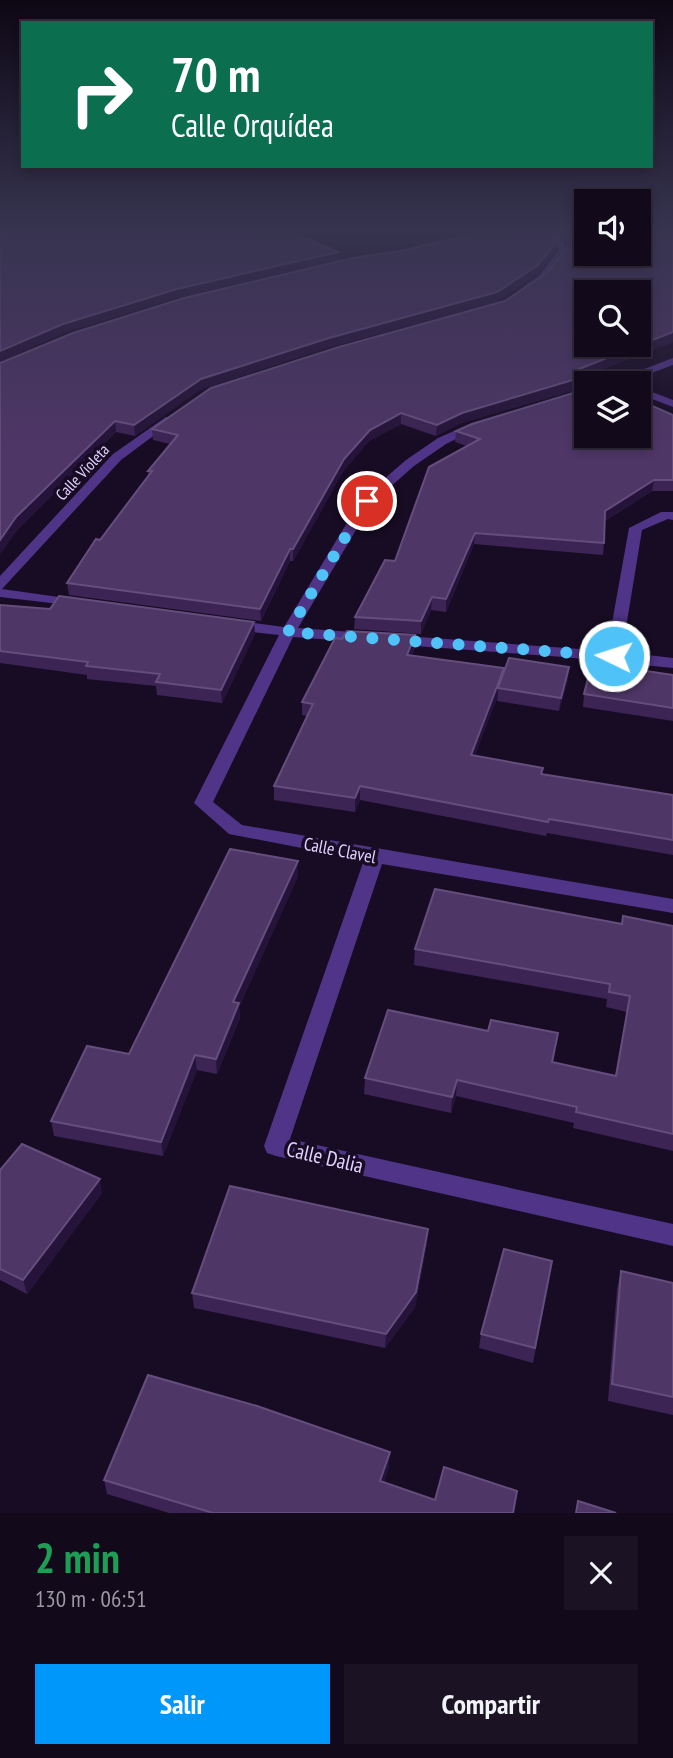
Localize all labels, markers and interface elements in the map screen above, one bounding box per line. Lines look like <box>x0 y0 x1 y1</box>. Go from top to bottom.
text: 70 m <box>171 42 260 106</box>
icon: right <box>56 49 147 140</box>
text: Calle Orquídea <box>171 104 334 146</box>
map controls <box>574 189 651 448</box>
button: sound <box>574 189 651 266</box>
button: search <box>574 280 651 357</box>
button: layers <box>574 371 651 448</box>
street label: Calle Violeta <box>51 440 113 504</box>
pin <box>337 471 397 531</box>
icon: arrive <box>348 482 386 520</box>
position arrow <box>577 619 651 693</box>
street label: Calle Clavel <box>302 832 379 868</box>
street label: Calle Dalia <box>284 1135 366 1179</box>
text: 2 min <box>35 1530 120 1585</box>
button: close <box>564 1536 638 1610</box>
text: 130 m · 06:51 <box>35 1584 147 1613</box>
button: Salir <box>35 1664 330 1744</box>
button: Compartir <box>344 1664 638 1744</box>

